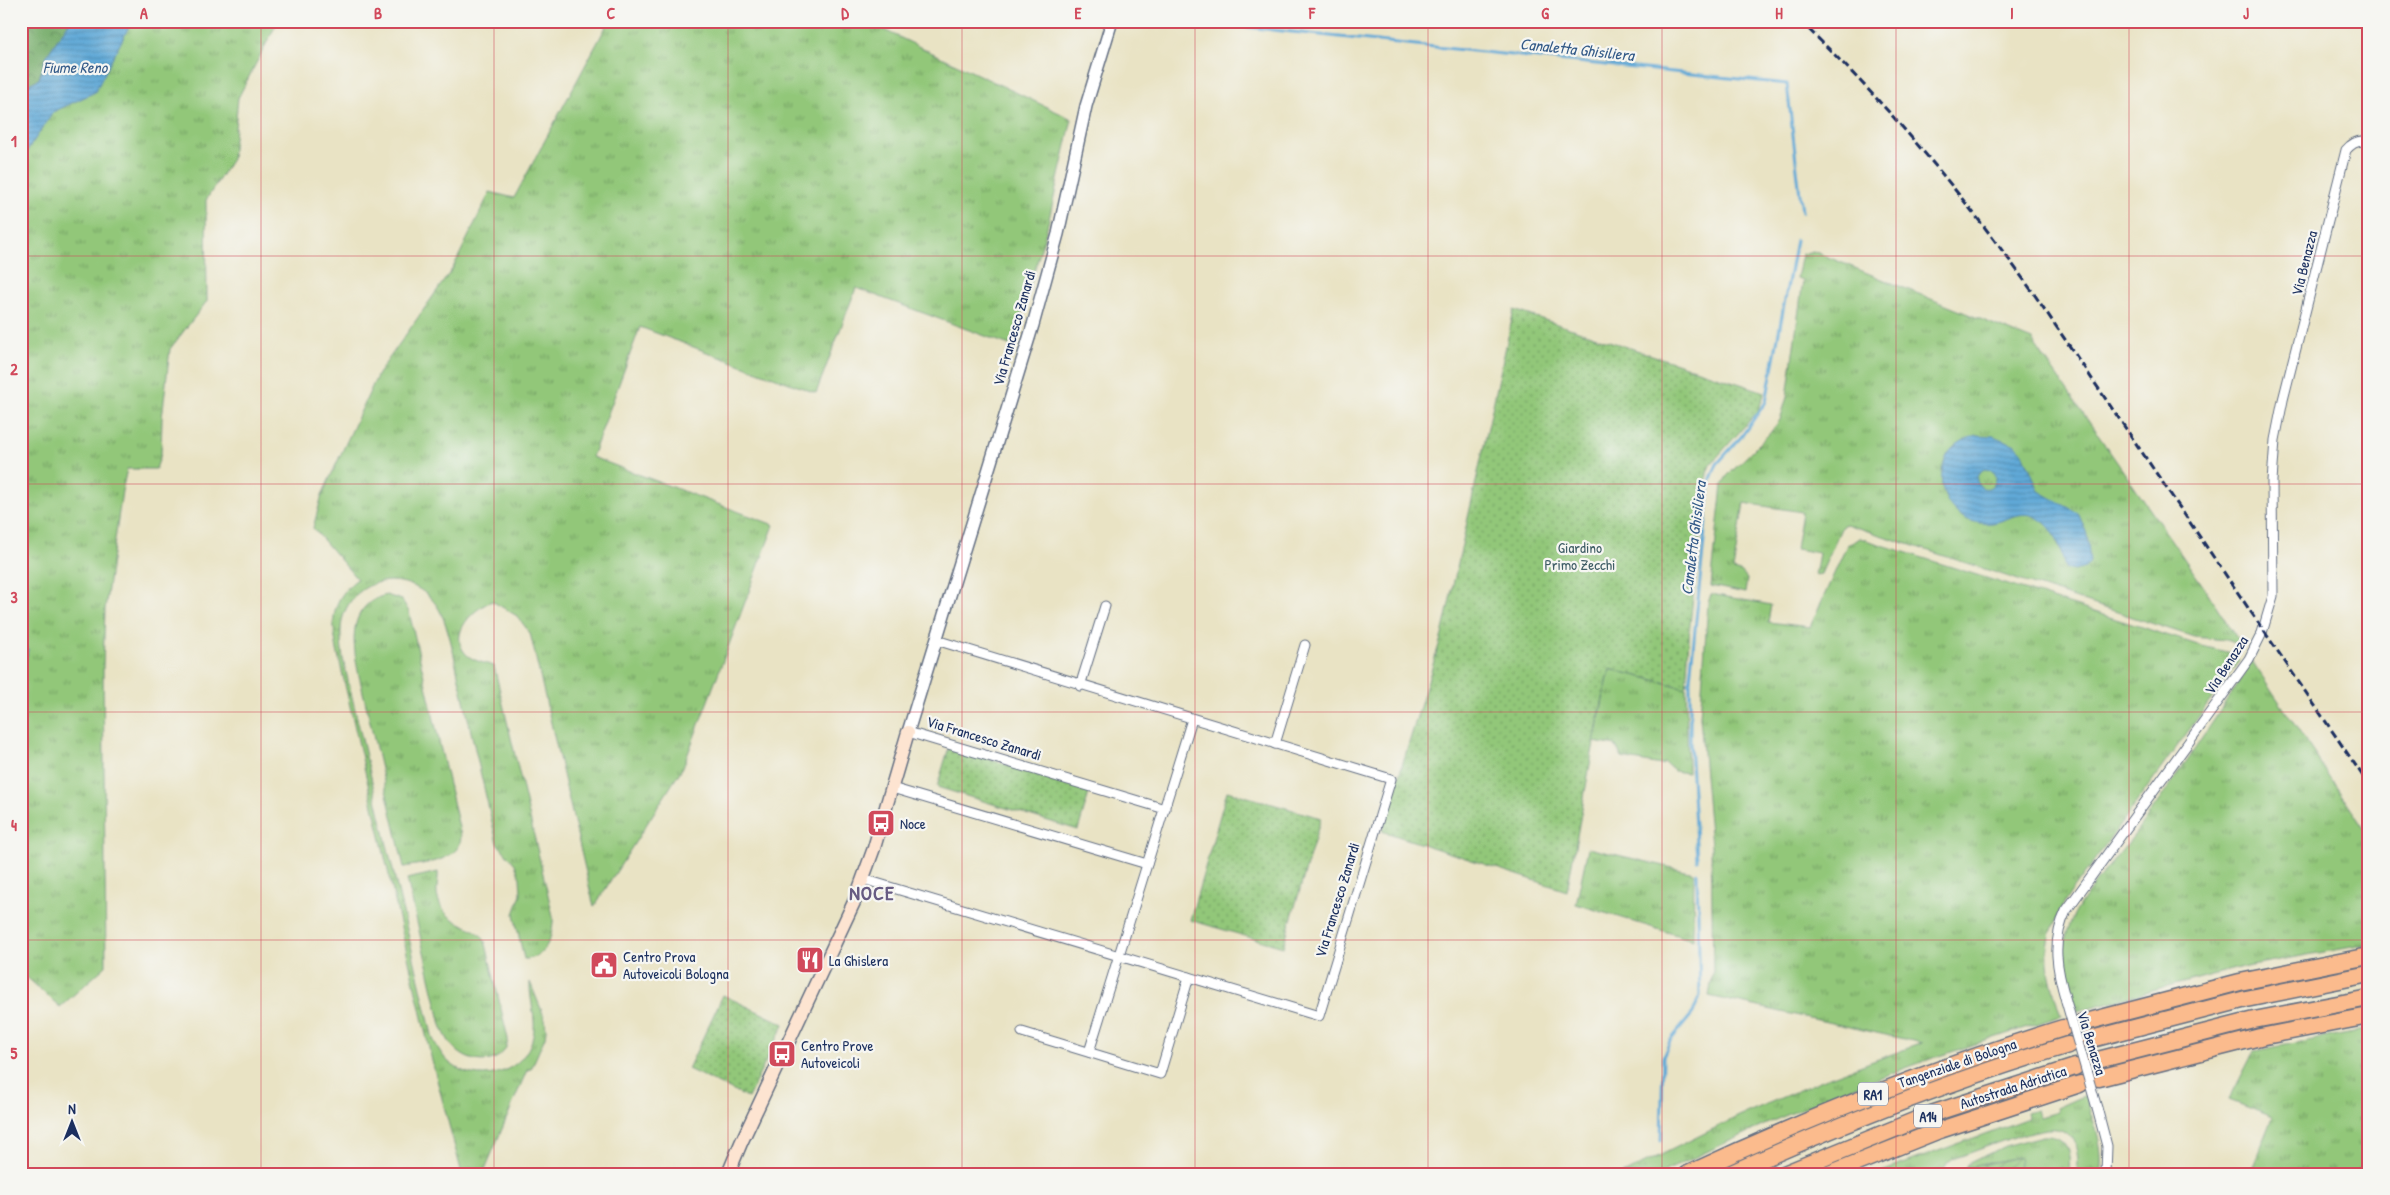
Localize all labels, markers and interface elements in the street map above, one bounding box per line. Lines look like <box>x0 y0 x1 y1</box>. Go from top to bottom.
text: A <box>140 2 148 24</box>
text: B <box>374 2 382 24</box>
text: C <box>607 2 616 24</box>
text: D <box>841 2 849 24</box>
text: E <box>1074 2 1082 24</box>
text: F <box>1308 2 1316 24</box>
text: G <box>1541 2 1549 24</box>
text: H <box>1775 2 1783 24</box>
text: I <box>2010 2 2014 24</box>
text: J <box>2243 2 2249 24</box>
water label: Canaletta Ghisiliera <box>1519 32 1637 66</box>
water label: Fiume Reno <box>43 56 109 78</box>
text: 1 <box>11 130 17 152</box>
street label: Via Benazza <box>2286 228 2322 298</box>
street label: Via Francesco Zanardi <box>987 268 1041 388</box>
text: 2 <box>10 358 18 380</box>
water label: Canaletta Ghisiliera <box>1675 478 1711 596</box>
park label: Giardino Primo Zecchi <box>1545 537 1615 575</box>
text: 3 <box>10 586 18 608</box>
street label: Via Benazza <box>2199 631 2253 698</box>
street label: Via Francesco Zanardi <box>924 711 1044 765</box>
bus stop icon: Noce <box>866 808 896 838</box>
place label: Noce <box>900 813 926 834</box>
text: 4 <box>11 814 17 836</box>
street label: Via Francesco Zanardi <box>1310 840 1364 960</box>
district label: NOCE <box>849 879 895 906</box>
restaurant icon: La Ghislera <box>795 945 825 975</box>
place label: Centro Prova Autoveicoli Bologna <box>623 946 729 984</box>
public building icon: Centro Prova Autoveicoli Bologna <box>589 950 619 980</box>
place label: La Ghislera <box>829 950 888 971</box>
street label: Via Benazza <box>2072 1008 2112 1078</box>
street label: Tangenziale di Bologna <box>1895 1033 2019 1093</box>
place label: Centro Prove Autoveicoli <box>801 1035 873 1073</box>
bus stop icon: Centro Prove Autoveicoli <box>767 1039 797 1069</box>
text: 5 <box>11 1042 18 1064</box>
street label: Autostrada Adriatica <box>1957 1060 2069 1114</box>
road number: RA1 <box>1858 1082 1888 1106</box>
north arrow <box>48 1098 98 1148</box>
text: N <box>68 1099 76 1118</box>
road number: A14 <box>1914 1104 1942 1128</box>

